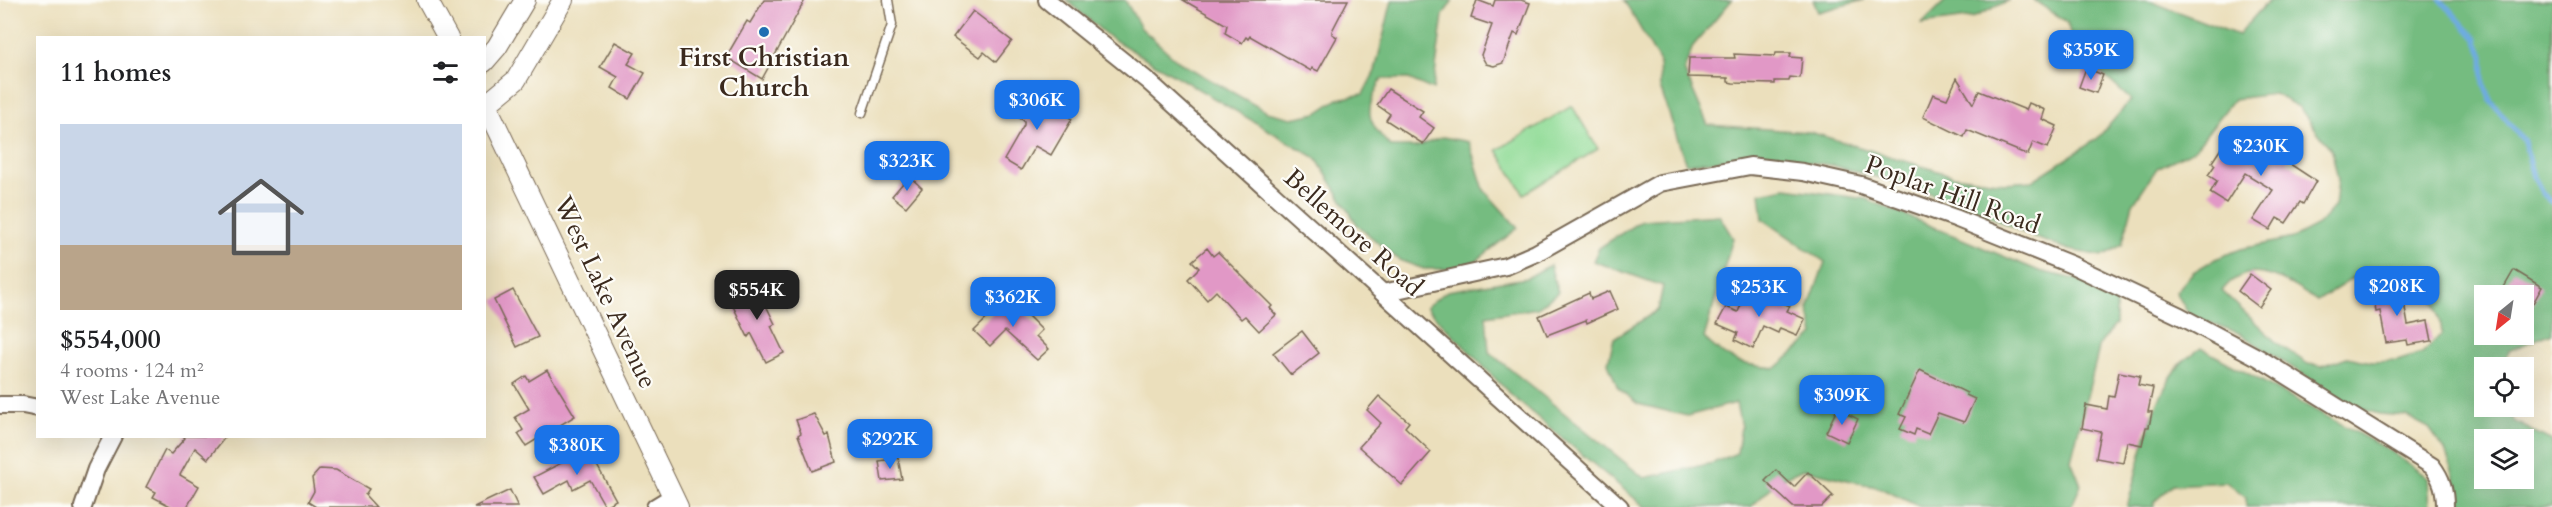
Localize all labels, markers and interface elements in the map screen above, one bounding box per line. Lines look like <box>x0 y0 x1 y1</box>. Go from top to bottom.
marker: First Christian Church <box>757 25 771 39</box>
pin: $359K <box>2049 30 2133 81</box>
text: $359K <box>2062 36 2120 63</box>
place label: First Christian Church <box>678 40 850 105</box>
text: 11 homes <box>60 55 171 90</box>
icon: filters <box>429 56 462 89</box>
pin: $306K <box>995 80 1079 131</box>
text: $306K <box>1008 86 1066 113</box>
pin: $230K <box>2219 126 2303 177</box>
text: $230K <box>2232 132 2290 159</box>
pin: $323K <box>865 141 949 192</box>
text: $323K <box>878 147 936 174</box>
street label: Poplar Hill Road <box>1860 147 2045 242</box>
street label: Bellemore Road <box>1277 160 1431 304</box>
icon: home <box>207 163 315 271</box>
street label: West Lake Avenue <box>545 189 665 394</box>
pin: $208K <box>2355 266 2439 317</box>
pin: $253K <box>1717 267 1801 318</box>
pin: $554K <box>715 270 799 321</box>
text: $208K <box>2368 272 2426 299</box>
text: $253K <box>1730 273 1788 300</box>
text: $554K <box>728 276 786 303</box>
pin: $362K <box>971 277 1055 328</box>
text: $362K <box>984 283 1042 310</box>
north arrow <box>2474 285 2534 345</box>
map controls <box>2474 285 2534 489</box>
text: $554,000 <box>60 322 161 357</box>
text: 4 rooms · 124 m² <box>60 357 204 384</box>
button: locate <box>2474 357 2534 417</box>
pin: $309K <box>1800 375 1884 426</box>
text: $309K <box>1813 381 1871 408</box>
text: West Lake Avenue <box>60 384 220 411</box>
pin: $292K <box>848 419 932 470</box>
pin: $380K <box>535 425 619 476</box>
text: $292K <box>861 425 919 452</box>
button: layers <box>2474 429 2534 489</box>
text: $380K <box>548 431 606 458</box>

